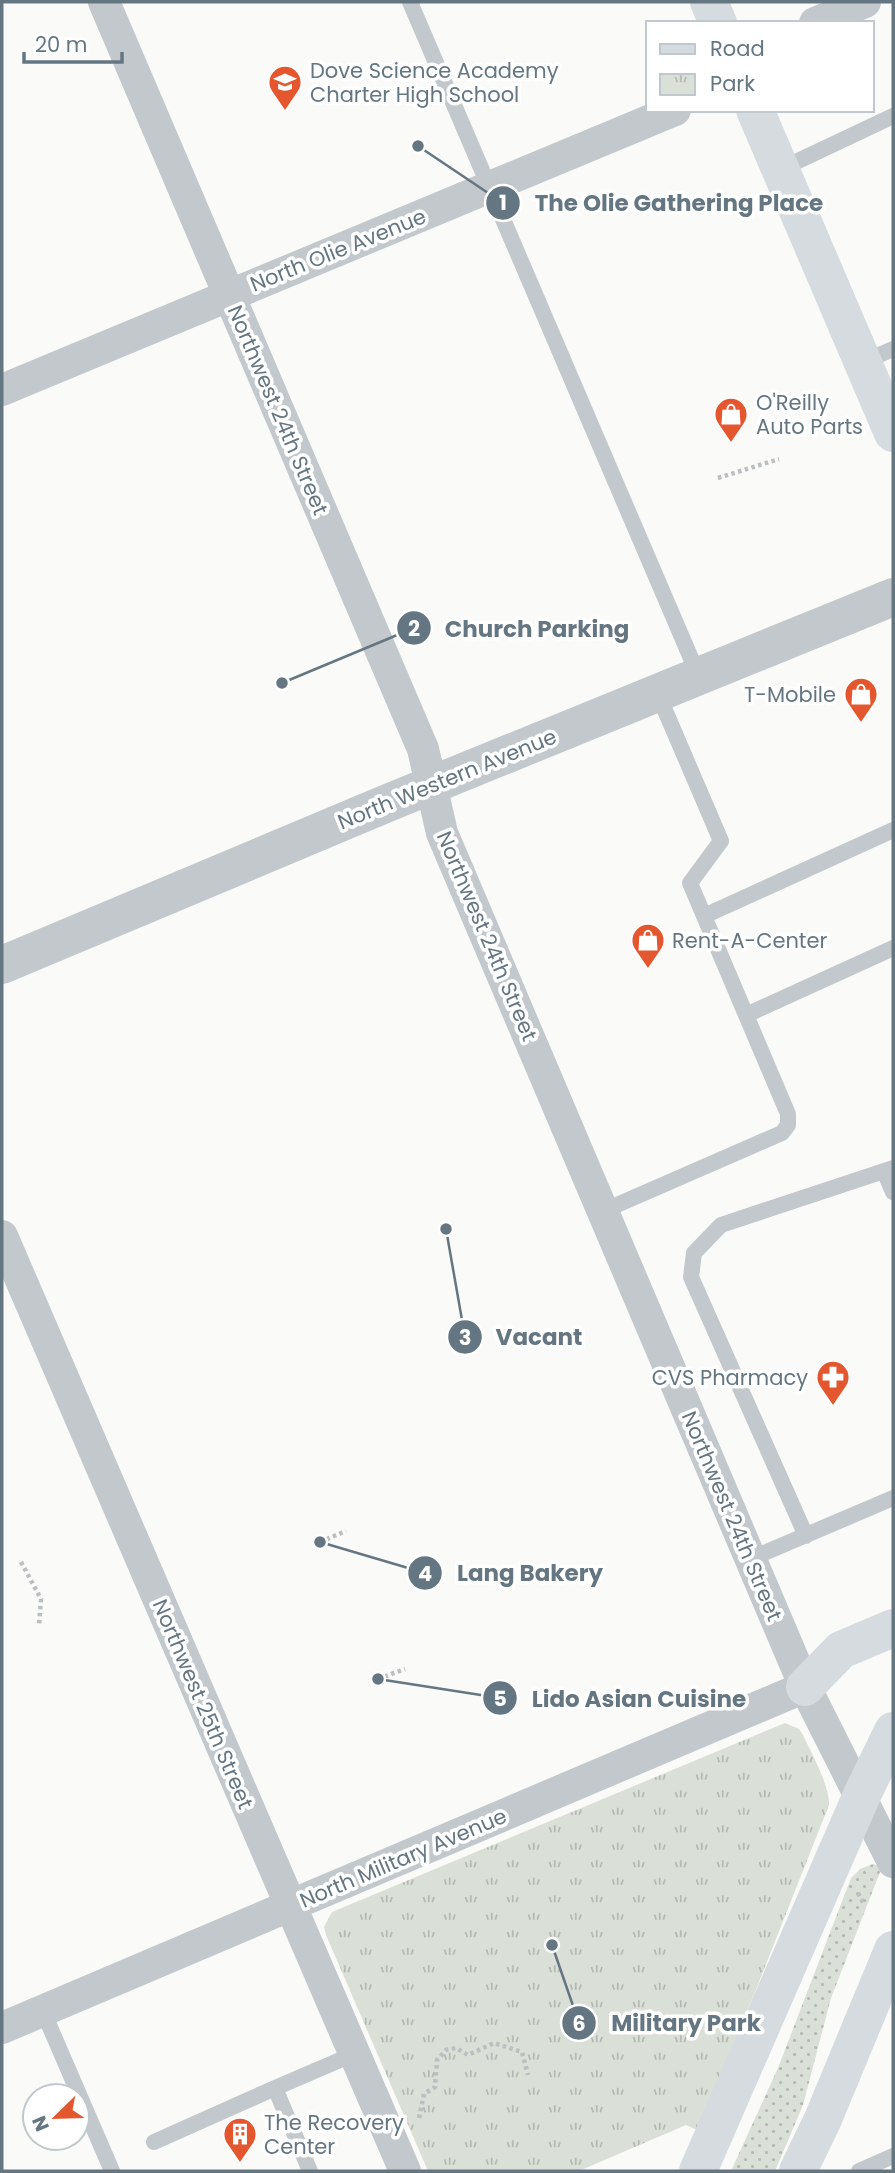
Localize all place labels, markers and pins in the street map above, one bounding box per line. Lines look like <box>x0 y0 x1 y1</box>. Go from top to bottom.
place label: Dove Science Academy Charter High School <box>310 56 559 109</box>
school or university icon: Dove Science Academy Charter High School <box>266 63 304 112</box>
callout: The Olie Gathering Place <box>485 181 837 225</box>
place label: O'Reilly Auto Parts <box>756 388 863 441</box>
shop icon: O'Reilly Auto Parts <box>712 395 750 444</box>
callout: Church Parking <box>396 606 644 650</box>
shop icon: T-Mobile <box>842 675 880 724</box>
place label: T-Mobile <box>744 680 836 709</box>
shop icon: Rent-A-Center <box>629 921 667 970</box>
place label: Rent-A-Center <box>672 926 828 955</box>
callout: Vacant <box>447 1315 597 1359</box>
pharmacy icon: CVS Pharmacy <box>814 1358 852 1407</box>
place label: CVS Pharmacy <box>652 1363 808 1392</box>
callout: Lang Bakery <box>408 1551 617 1595</box>
callout: Lido Asian Cuisine <box>482 1676 760 1720</box>
callout: Military Park <box>562 2001 775 2045</box>
place label: The Recovery Center <box>264 2108 404 2161</box>
building icon: The Recovery Center <box>221 2115 259 2164</box>

